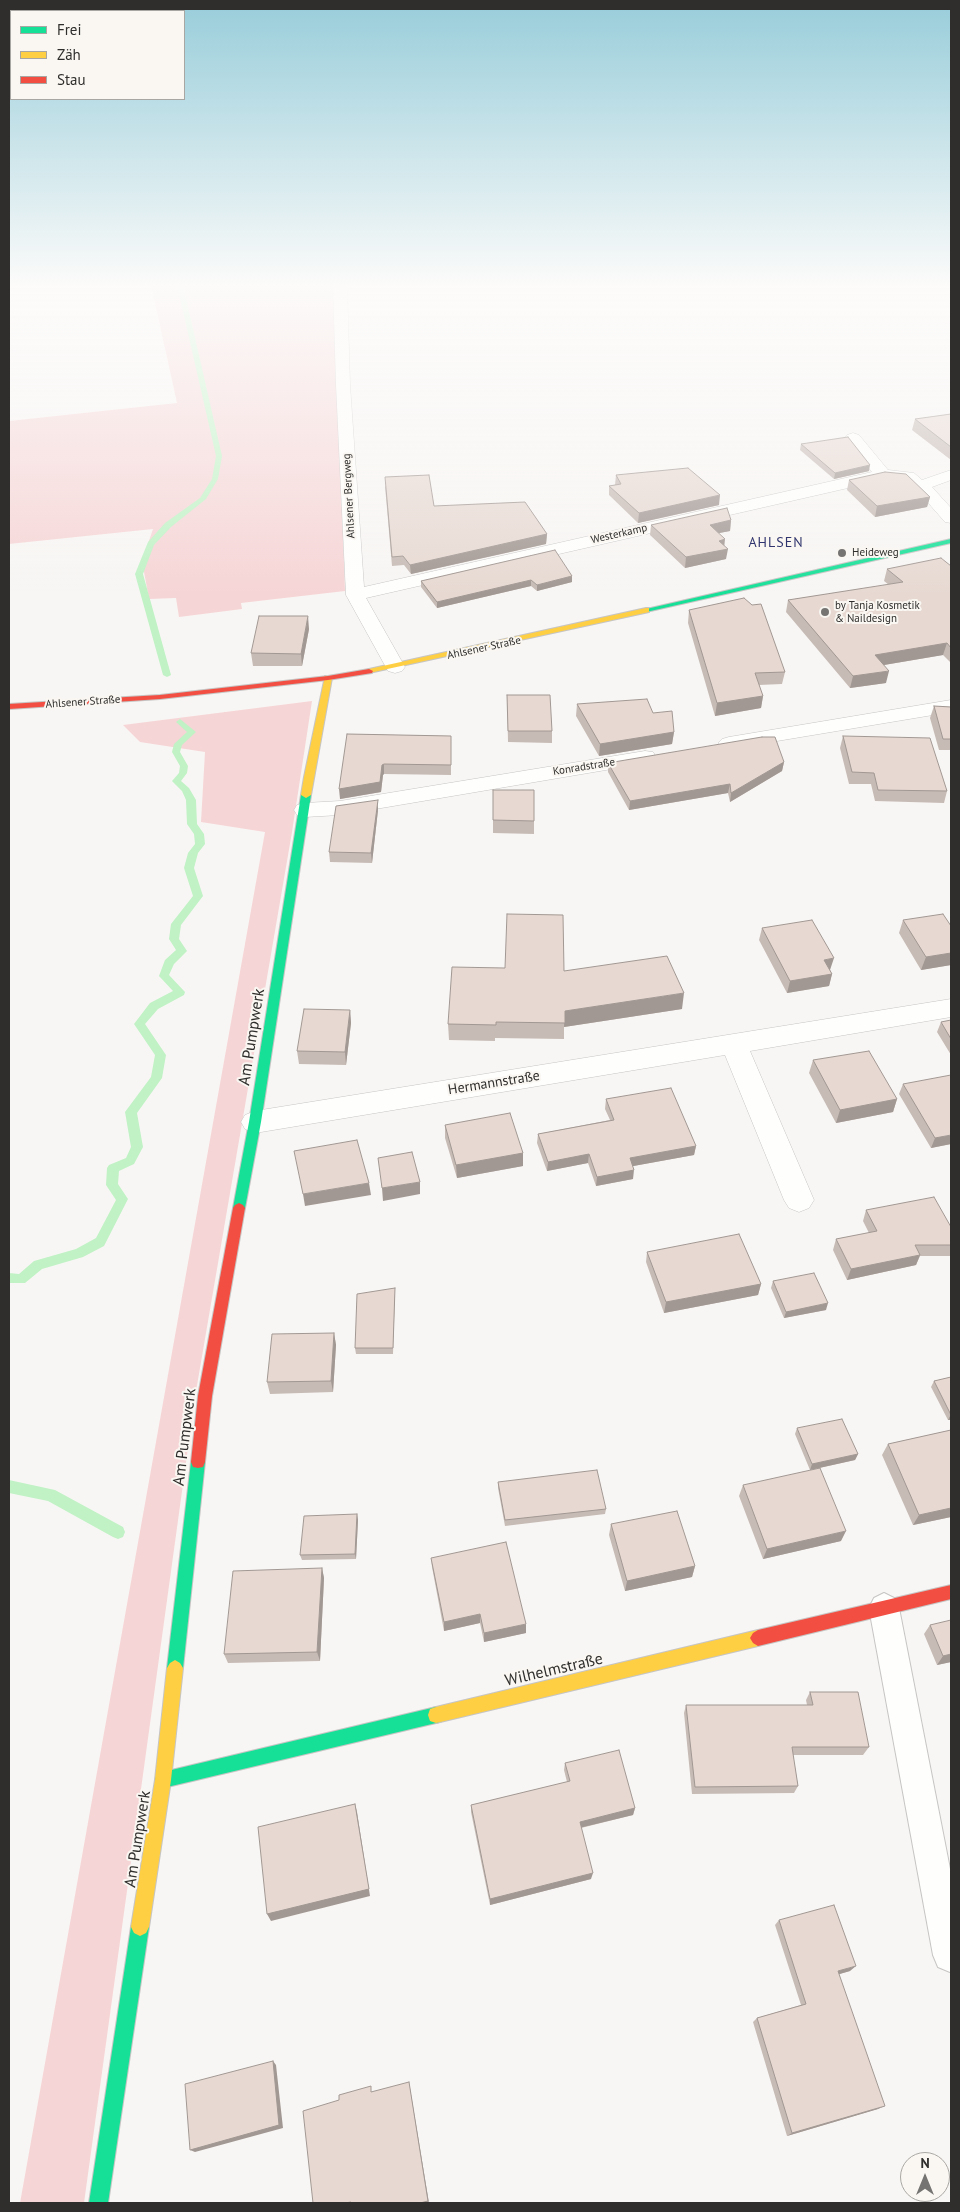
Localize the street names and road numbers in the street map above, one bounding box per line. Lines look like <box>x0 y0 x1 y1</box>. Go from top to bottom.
street label: Ahlsener Bergweg <box>340 453 358 539</box>
street label: Westerkamp <box>590 521 648 547</box>
street label: Ahlsener Straße <box>446 634 522 662</box>
street label: Ahlsener Straße <box>45 693 121 711</box>
street label: Konradstraße <box>552 756 616 778</box>
street label: Am Pumpwerk <box>235 987 269 1087</box>
street label: Hermannstraße <box>447 1067 541 1099</box>
street label: Am Pumpwerk <box>170 1387 200 1487</box>
street label: Wilhelmstraße <box>503 1649 605 1691</box>
street label: Am Pumpwerk <box>121 1789 155 1889</box>

